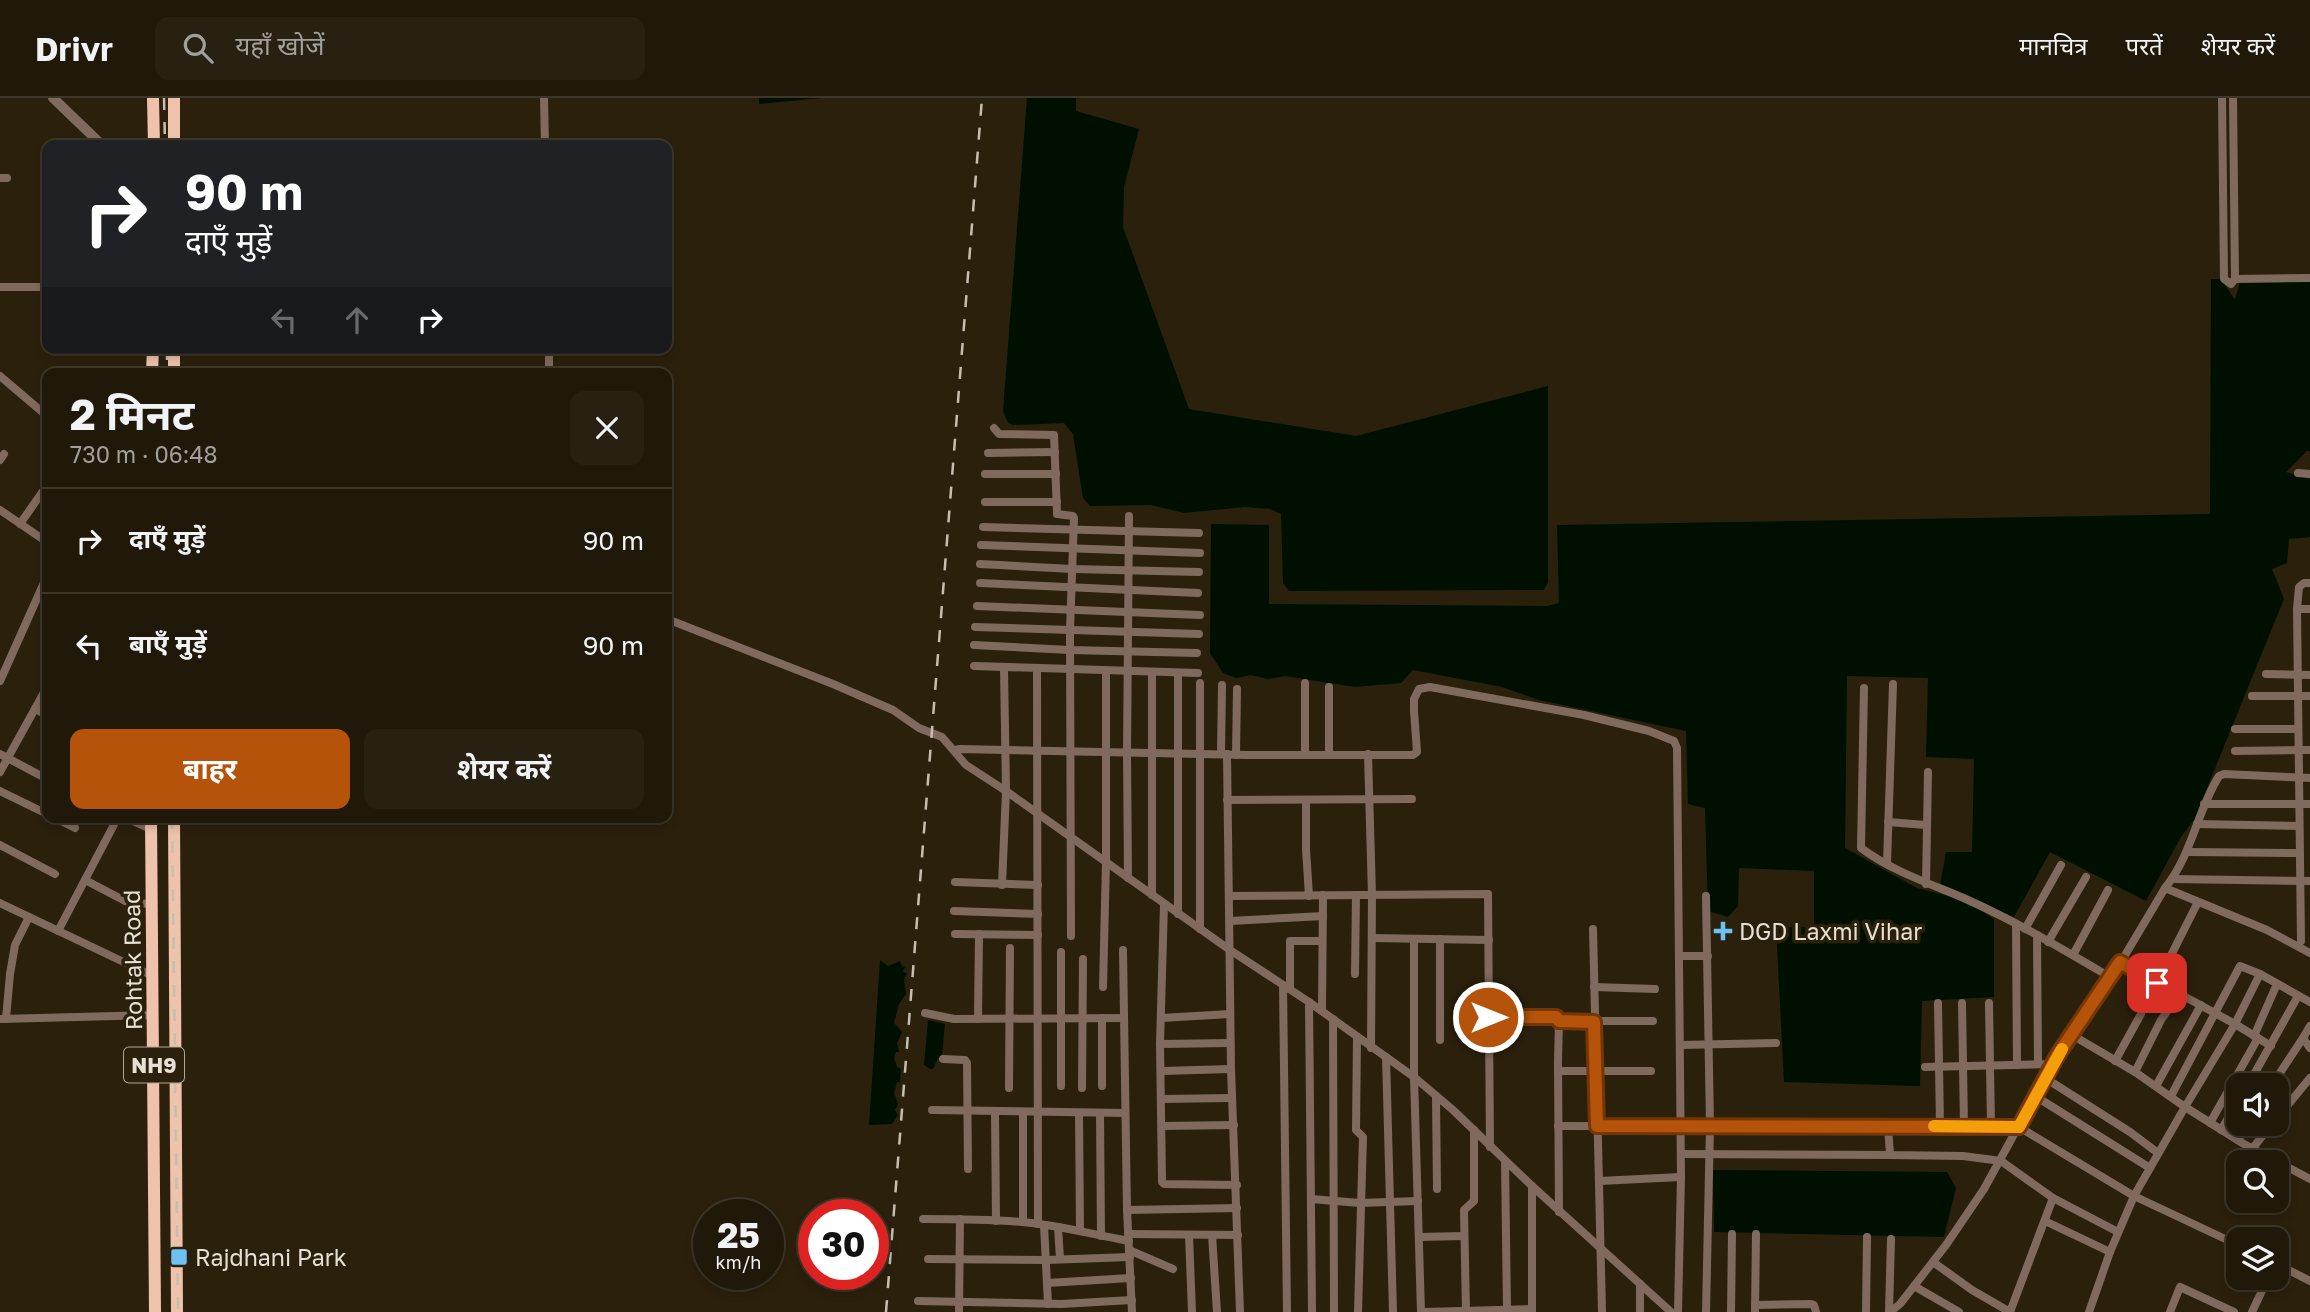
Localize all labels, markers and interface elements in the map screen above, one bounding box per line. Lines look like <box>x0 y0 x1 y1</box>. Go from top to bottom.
search box <box>155 17 645 80</box>
text: Drivr <box>35 29 113 68</box>
icon: search <box>179 29 217 67</box>
text: यहाँ खोजें <box>235 30 325 61</box>
text: मानचित्र <box>2019 31 2088 60</box>
text: परतें <box>2126 31 2163 60</box>
text: शेयर करें <box>2201 31 2275 60</box>
text: 90 m <box>185 162 303 221</box>
icon: right <box>70 168 161 259</box>
text: दाएँ मुड़ें <box>185 222 272 260</box>
icon: left <box>265 301 303 339</box>
icon: ahead <box>338 301 376 339</box>
icon: right <box>411 301 449 339</box>
text: 2 मिनट <box>70 389 194 439</box>
button: close <box>570 391 644 465</box>
text: 730 m · 06:48 <box>70 440 218 468</box>
icon: right <box>70 522 108 560</box>
text: दाएँ मुड़ें <box>129 523 205 554</box>
text: 90 m <box>583 525 644 556</box>
icon: left <box>70 627 108 665</box>
text: बाएँ मुड़ें <box>129 628 207 659</box>
text: 90 m <box>583 630 644 661</box>
button: बाहर <box>70 729 350 809</box>
button: शेयर करें <box>364 729 644 809</box>
street label: Rohtak Road <box>117 890 147 1030</box>
place label: DGD Laxmi Vihar <box>1739 917 1922 945</box>
marker: DGD Laxmi Vihar <box>1713 921 1733 941</box>
pin <box>2127 953 2187 1013</box>
icon: arrive <box>2138 964 2176 1002</box>
position arrow <box>1451 980 1525 1054</box>
road number: NH9 <box>124 1048 184 1082</box>
map controls <box>2226 1073 2289 1290</box>
button: sound <box>2226 1073 2289 1136</box>
button: search <box>2226 1150 2289 1213</box>
speed limit sign: 30 <box>798 1199 889 1290</box>
text: 25 <box>717 1214 760 1256</box>
button: layers <box>2226 1227 2289 1290</box>
place label: Rajdhani Park <box>195 1243 347 1271</box>
marker: Rajdhani Park <box>169 1247 189 1267</box>
text: km/h <box>716 1251 761 1273</box>

